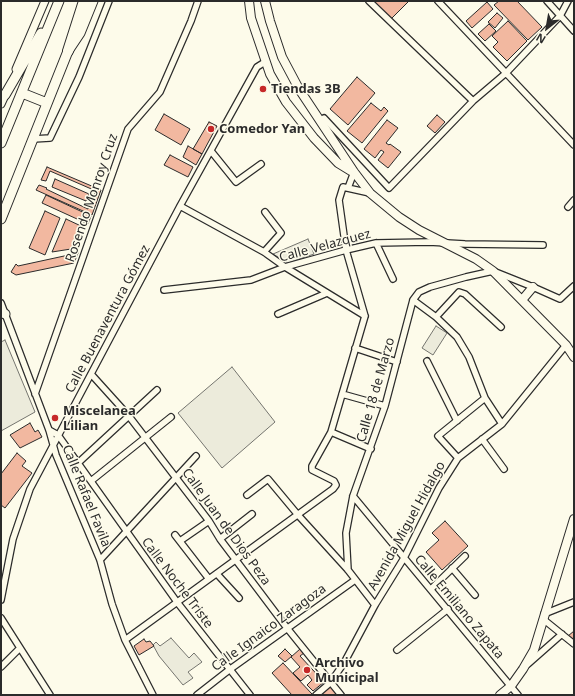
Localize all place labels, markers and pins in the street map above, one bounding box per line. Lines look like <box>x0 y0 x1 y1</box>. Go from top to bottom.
place label: Tiendas 3B <box>271 81 341 97</box>
marker: Tiendas 3B <box>258 84 268 94</box>
place label: Comedor Yan <box>219 121 305 137</box>
marker: Comedor Yan <box>206 124 216 134</box>
place label: Miscelanea Lilian <box>63 403 136 434</box>
marker: Miscelanea Lilian <box>50 413 60 423</box>
place label: Archivo Municipal <box>315 655 379 686</box>
marker: Archivo Municipal <box>302 665 312 675</box>

